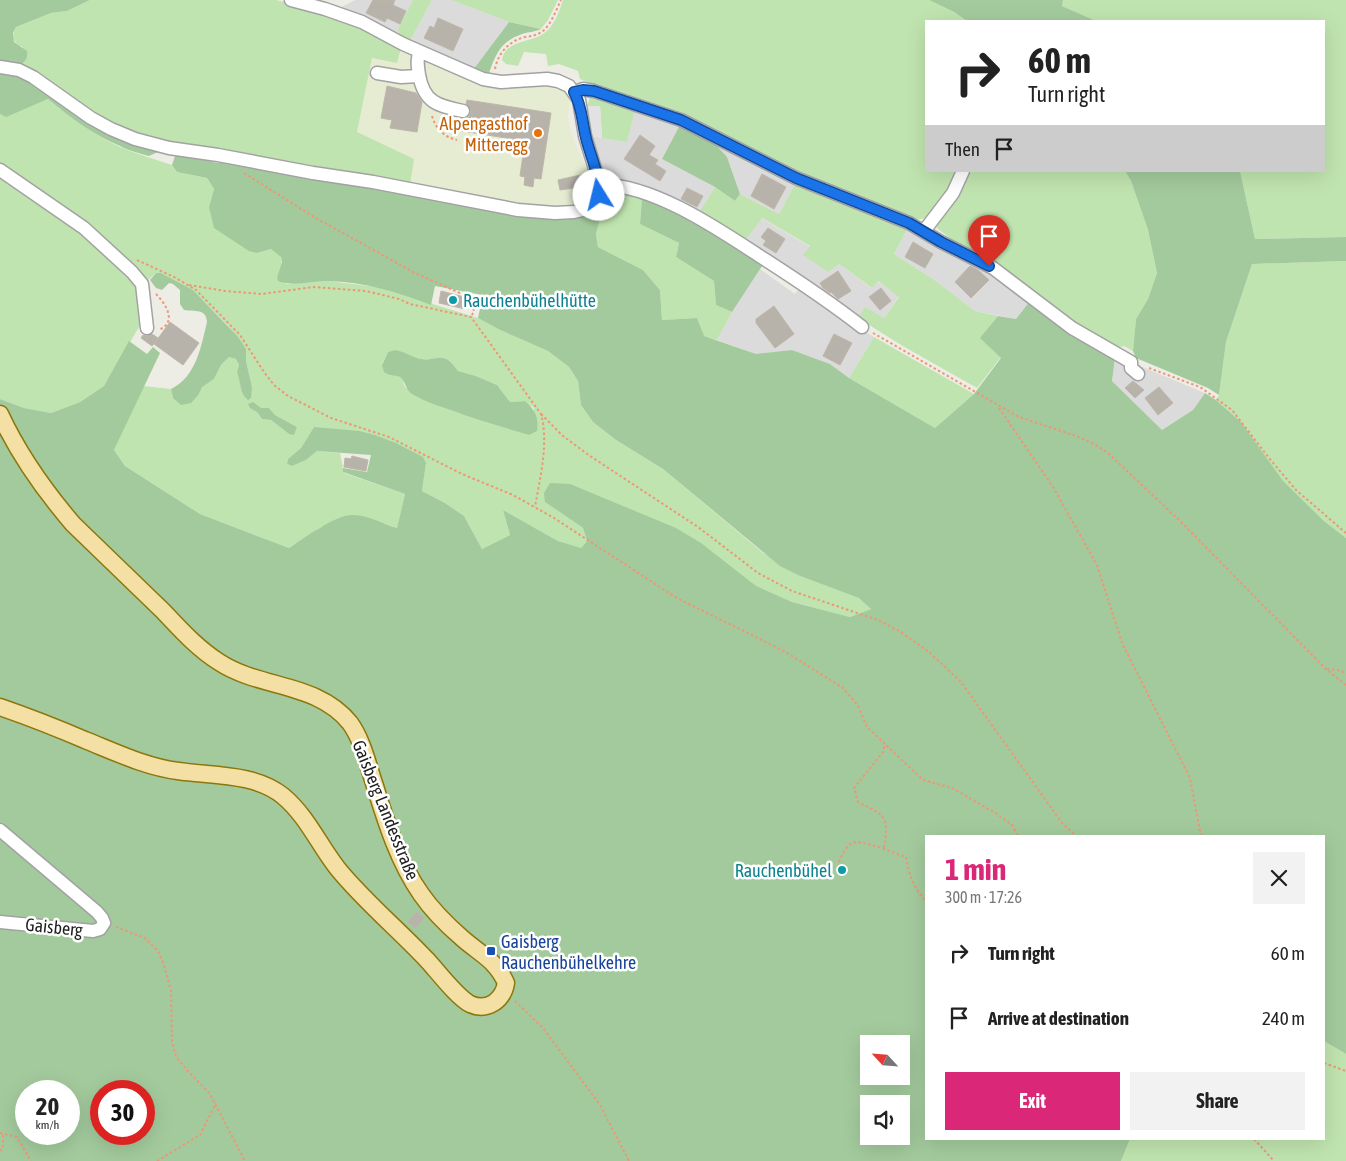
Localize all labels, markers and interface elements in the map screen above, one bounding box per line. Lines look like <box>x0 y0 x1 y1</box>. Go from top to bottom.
icon: right <box>945 40 1010 105</box>
text: 60 m <box>1028 40 1091 80</box>
text: Turn right <box>1028 81 1105 107</box>
place label: Alpengasthof Mitteregg <box>440 113 528 155</box>
marker: Alpengasthof Mitteregg <box>532 127 544 139</box>
icon: arrive <box>990 135 1018 163</box>
text: Then <box>945 138 980 160</box>
position arrow <box>572 168 624 220</box>
pin <box>968 215 1010 266</box>
icon: arrive <box>975 222 1003 250</box>
place label: Rauchenbühelhütte <box>463 290 596 311</box>
marker: Rauchenbühelhütte <box>447 294 459 306</box>
street label: Gaisberg Landesstraße <box>348 737 424 883</box>
text: 1 min <box>945 852 1006 886</box>
button: close <box>1253 852 1305 904</box>
place label: Rauchenbühel <box>735 860 832 881</box>
marker: Rauchenbühel <box>836 864 848 876</box>
text: 300 m · 17:26 <box>945 888 1022 906</box>
street label: Gaisberg <box>24 914 84 940</box>
place label: Gaisberg Rauchenbühelkehre <box>501 931 636 973</box>
icon: right <box>945 939 973 967</box>
text: Turn right <box>988 942 1055 964</box>
text: 60 m <box>1271 942 1305 964</box>
marker: Gaisberg Rauchenbühelkehre <box>485 945 497 957</box>
icon: arrive <box>945 1004 973 1032</box>
text: Arrive at destination <box>988 1007 1129 1029</box>
text: 240 m <box>1262 1007 1305 1029</box>
north arrow <box>860 1035 910 1085</box>
map controls <box>860 1035 910 1145</box>
button: Exit <box>945 1072 1120 1130</box>
button: Share <box>1130 1072 1305 1130</box>
speed limit sign: 30 <box>90 1080 155 1145</box>
text: 20 <box>36 1092 59 1120</box>
button: sound <box>860 1095 910 1145</box>
text: km/h <box>36 1118 59 1132</box>

